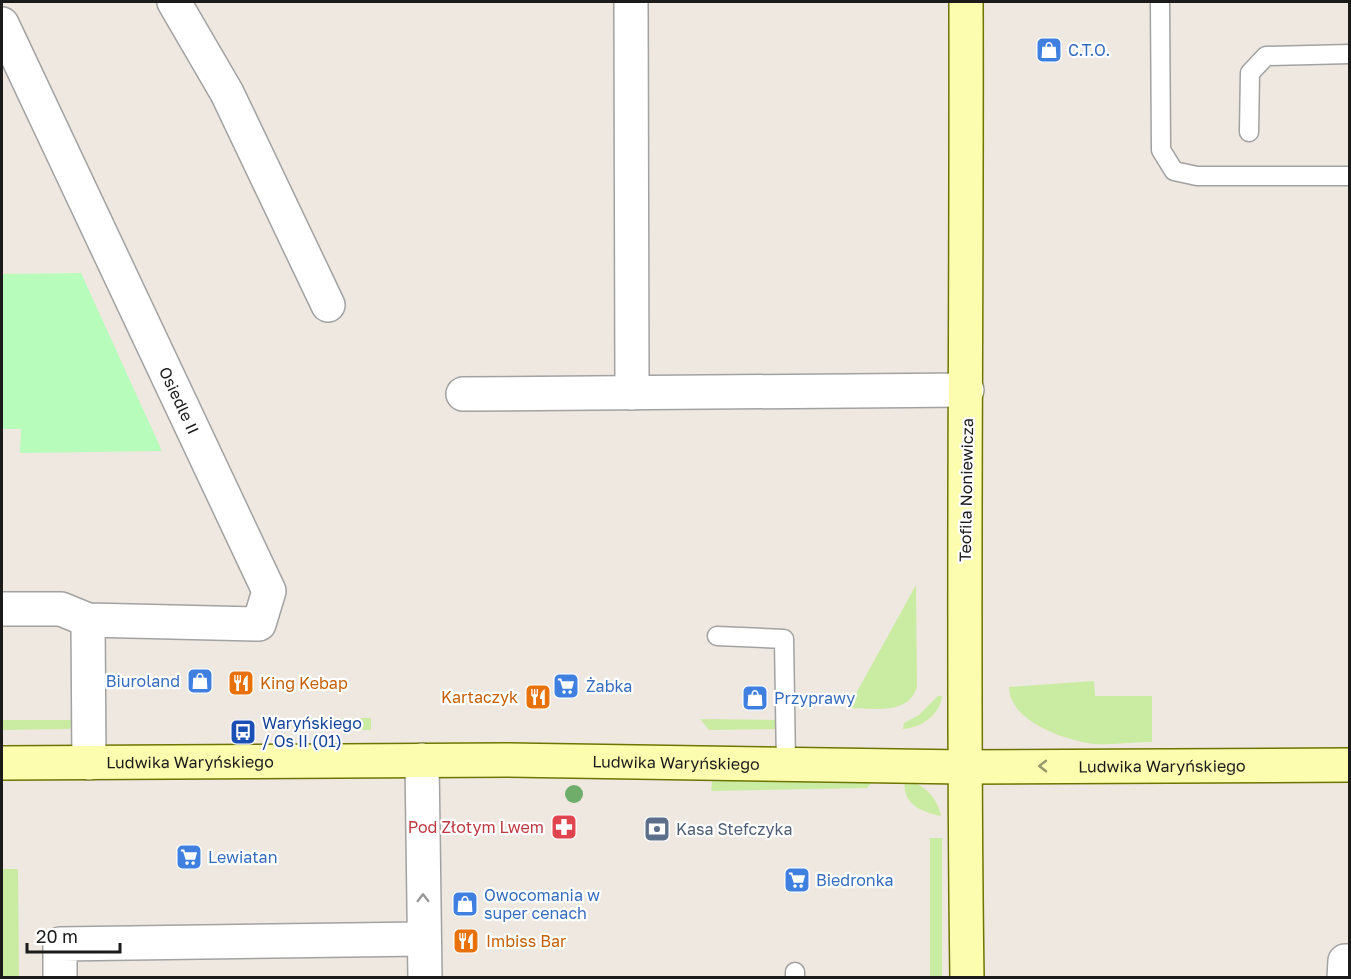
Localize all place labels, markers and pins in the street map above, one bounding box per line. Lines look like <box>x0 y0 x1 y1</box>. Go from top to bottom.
shop icon: C.T.O. <box>1034 35 1064 65</box>
place label: C.T.O. <box>1068 40 1110 60</box>
shop icon: Biuroland <box>185 666 215 696</box>
restaurant icon: King Kebap <box>226 668 256 698</box>
place label: Biuroland <box>106 671 180 691</box>
supermarket icon: Żabka <box>551 671 581 701</box>
place label: King Kebap <box>260 673 348 693</box>
place label: Żabka <box>586 676 632 696</box>
restaurant icon: Kartaczyk <box>523 682 553 712</box>
shop icon: Przyprawy <box>740 683 770 713</box>
place label: Kartaczyk <box>441 687 518 707</box>
place label: Przyprawy <box>774 688 855 708</box>
place label: Waryńskiego / Os II (01) <box>262 713 362 751</box>
bus stop icon: Waryńskiego / Os II (01) <box>228 717 258 747</box>
pharmacy icon: Pod Złotym Lwem <box>549 812 579 842</box>
bank icon: Kasa Stefczyka <box>642 814 672 844</box>
place label: Pod Złotym Lwem <box>408 817 544 837</box>
place label: Kasa Stefczyka <box>676 819 792 839</box>
supermarket icon: Lewiatan <box>174 842 204 872</box>
place label: Lewiatan <box>208 847 278 867</box>
supermarket icon: Biedronka <box>782 865 812 895</box>
place label: Biedronka <box>816 870 894 890</box>
place label: Owocomania w super cenach <box>484 885 600 923</box>
shop icon: Owocomania w super cenach <box>450 889 480 919</box>
restaurant icon: Imbiss Bar <box>451 926 481 956</box>
place label: Imbiss Bar <box>486 931 566 951</box>

